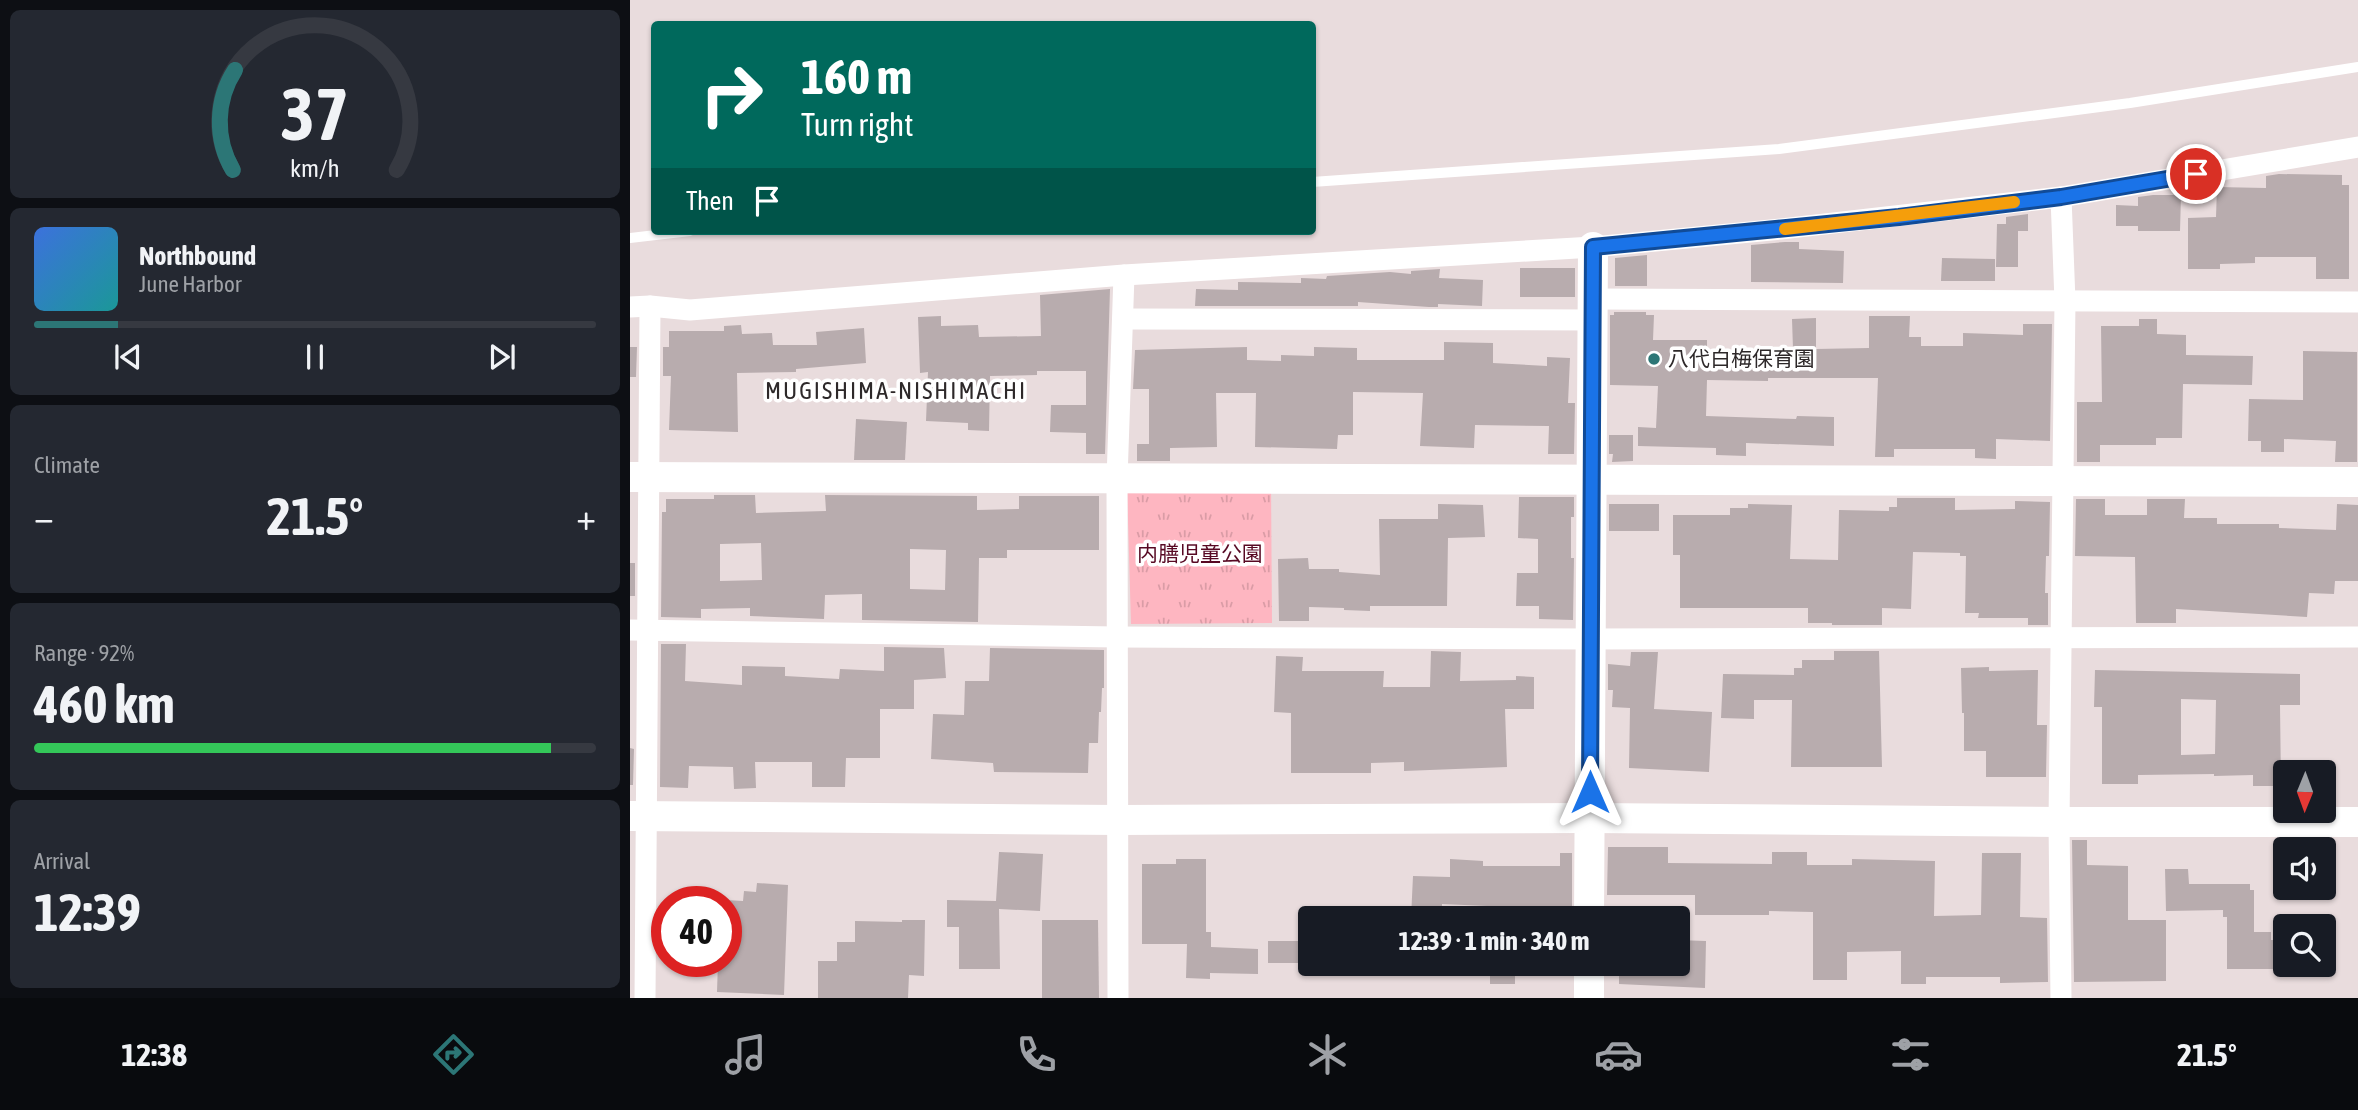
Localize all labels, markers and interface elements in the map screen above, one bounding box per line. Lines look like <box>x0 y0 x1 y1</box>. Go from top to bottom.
text: 160 m <box>801 48 912 104</box>
icon: right <box>686 49 777 140</box>
text: 37 <box>281 72 349 155</box>
text: Turn right <box>801 106 914 143</box>
pin <box>2166 144 2226 204</box>
text: km/h <box>290 154 340 182</box>
icon: arrive <box>2177 155 2215 193</box>
icon: arrive <box>748 182 786 220</box>
text: Then <box>686 186 734 216</box>
text: Northbound <box>139 241 256 271</box>
text: June Harbor <box>139 271 242 297</box>
icon: previous <box>109 338 147 376</box>
icon: pause <box>296 338 334 376</box>
icon: next <box>483 338 521 376</box>
place label: 八代白梅保育園 <box>1668 346 1815 370</box>
marker: 八代白梅保育園 <box>1646 351 1662 367</box>
district label: MUGISHIMA-NISHIMACHI <box>765 377 1027 404</box>
text: Climate <box>34 452 100 478</box>
text: 21.5° <box>267 486 363 546</box>
text: − <box>34 495 54 538</box>
text: + <box>576 495 596 538</box>
park label: 内膳児童公園 <box>1137 541 1263 565</box>
text: Range · 92% <box>34 640 134 666</box>
text: 460 km <box>34 674 175 734</box>
position arrow <box>1553 755 1627 829</box>
north arrow <box>2273 760 2336 822</box>
map controls <box>2273 760 2336 977</box>
button: sound <box>2273 837 2336 900</box>
text: Arrival <box>34 848 90 874</box>
text: 12:39 <box>34 882 141 942</box>
speed limit sign: 40 <box>651 886 742 977</box>
button: search <box>2273 914 2336 977</box>
text: 12:39 · 1 min · 340 m <box>1399 926 1589 956</box>
icon: directions <box>429 1030 478 1079</box>
icon: music <box>721 1030 770 1079</box>
icon: phone <box>1012 1030 1061 1079</box>
icon: climate <box>1303 1030 1352 1079</box>
icon: car <box>1594 1030 1643 1079</box>
icon: filters <box>1886 1030 1935 1079</box>
text: 12:38 <box>121 1036 187 1073</box>
text: 21.5° <box>2177 1036 2237 1073</box>

